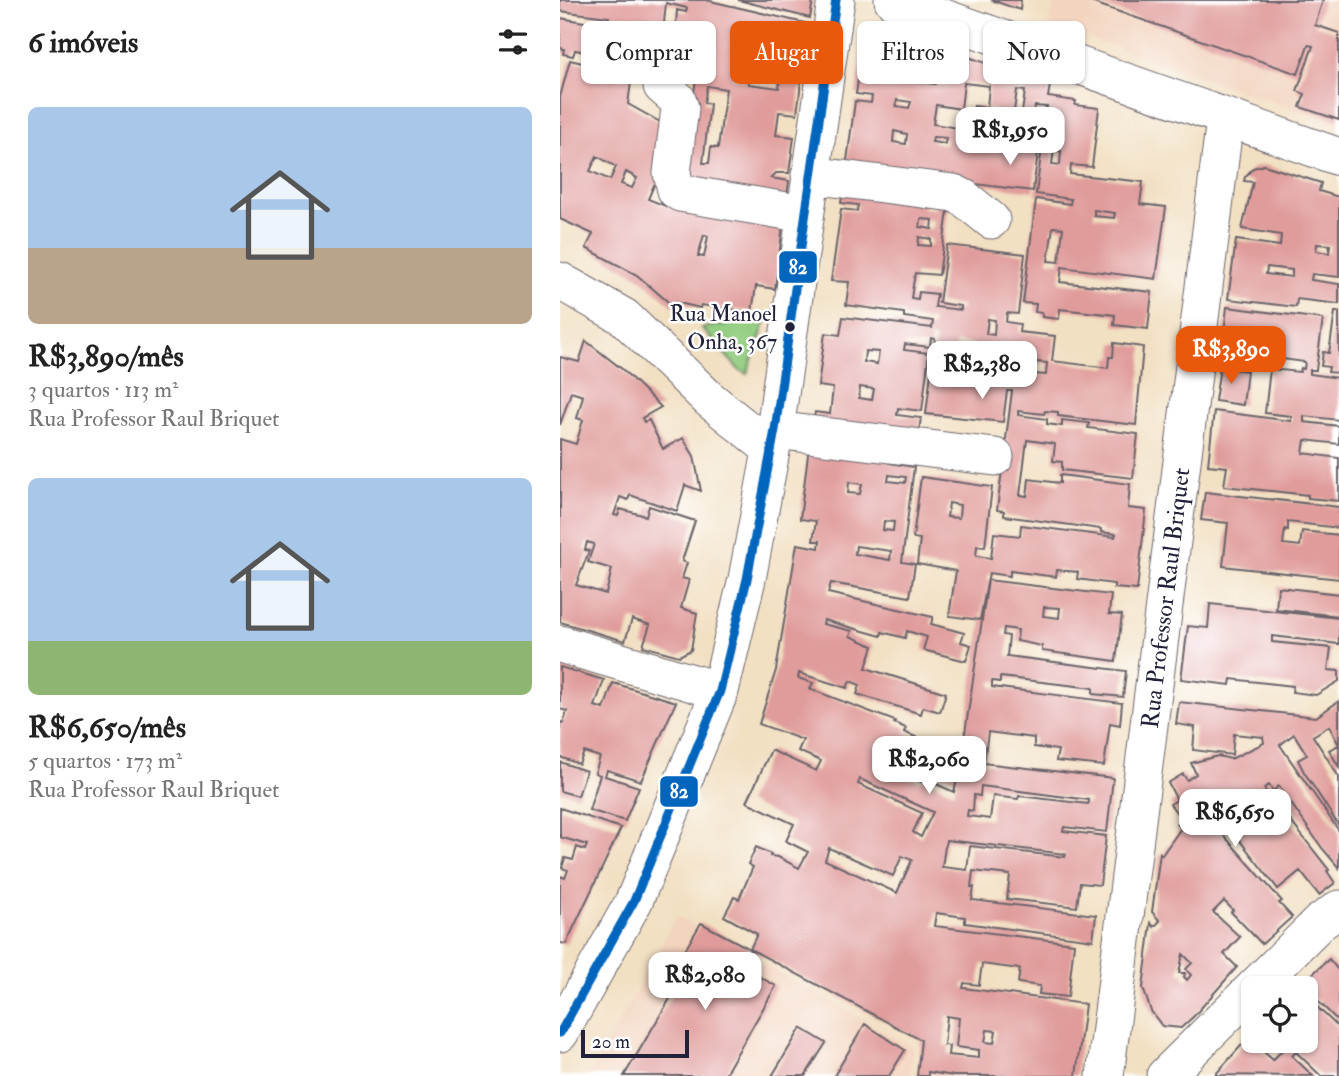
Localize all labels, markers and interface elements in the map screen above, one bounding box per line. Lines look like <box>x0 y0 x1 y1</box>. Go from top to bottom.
chip: Comprar <box>581 21 716 84</box>
chip: Alugar <box>730 21 843 84</box>
chip: Filtros <box>857 21 969 84</box>
chip: Novo <box>983 21 1085 84</box>
icon: filters <box>494 23 532 61</box>
text: 6 imóveis <box>28 24 138 61</box>
pin: R$1,950 <box>945 108 1075 167</box>
text: R$1,950 <box>972 115 1048 144</box>
icon: home <box>217 152 343 278</box>
line badge: 82 <box>778 250 818 284</box>
text: 82 <box>789 256 808 280</box>
place label: Rua Manoel Onha, 367 <box>670 300 777 356</box>
marker: Rua Manoel Onha, 367 <box>783 320 797 334</box>
pin: R$3,890 <box>1166 326 1296 386</box>
text: R$3,890 <box>1192 334 1270 363</box>
text: R$3,890/mês <box>28 338 184 375</box>
pin: R$2,380 <box>917 342 1047 401</box>
text: R$2,380 <box>943 349 1021 378</box>
text: 3 quartos · 113 m² <box>28 375 179 404</box>
text: Rua Professor Raul Briquet <box>28 404 279 433</box>
street label: Rua Professor Raul Briquet <box>1135 466 1197 730</box>
icon: home <box>217 523 343 649</box>
text: R$6,650/mês <box>28 709 186 746</box>
pin: R$2,060 <box>864 736 994 796</box>
text: R$2,060 <box>888 744 970 773</box>
text: 5 quartos · 173 m² <box>28 746 182 775</box>
text: Rua Professor Raul Briquet <box>28 775 279 804</box>
line badge: 82 <box>659 775 699 808</box>
text: 82 <box>670 780 689 804</box>
pin: R$6,650 <box>1170 790 1300 849</box>
text: R$6,650 <box>1195 797 1275 826</box>
pin: R$2,080 <box>640 953 770 1012</box>
text: R$2,080 <box>665 960 745 989</box>
map controls <box>1241 976 1318 1053</box>
button: locate <box>1241 976 1318 1053</box>
scale bar <box>581 1027 690 1059</box>
text: 20 m <box>592 1030 630 1054</box>

